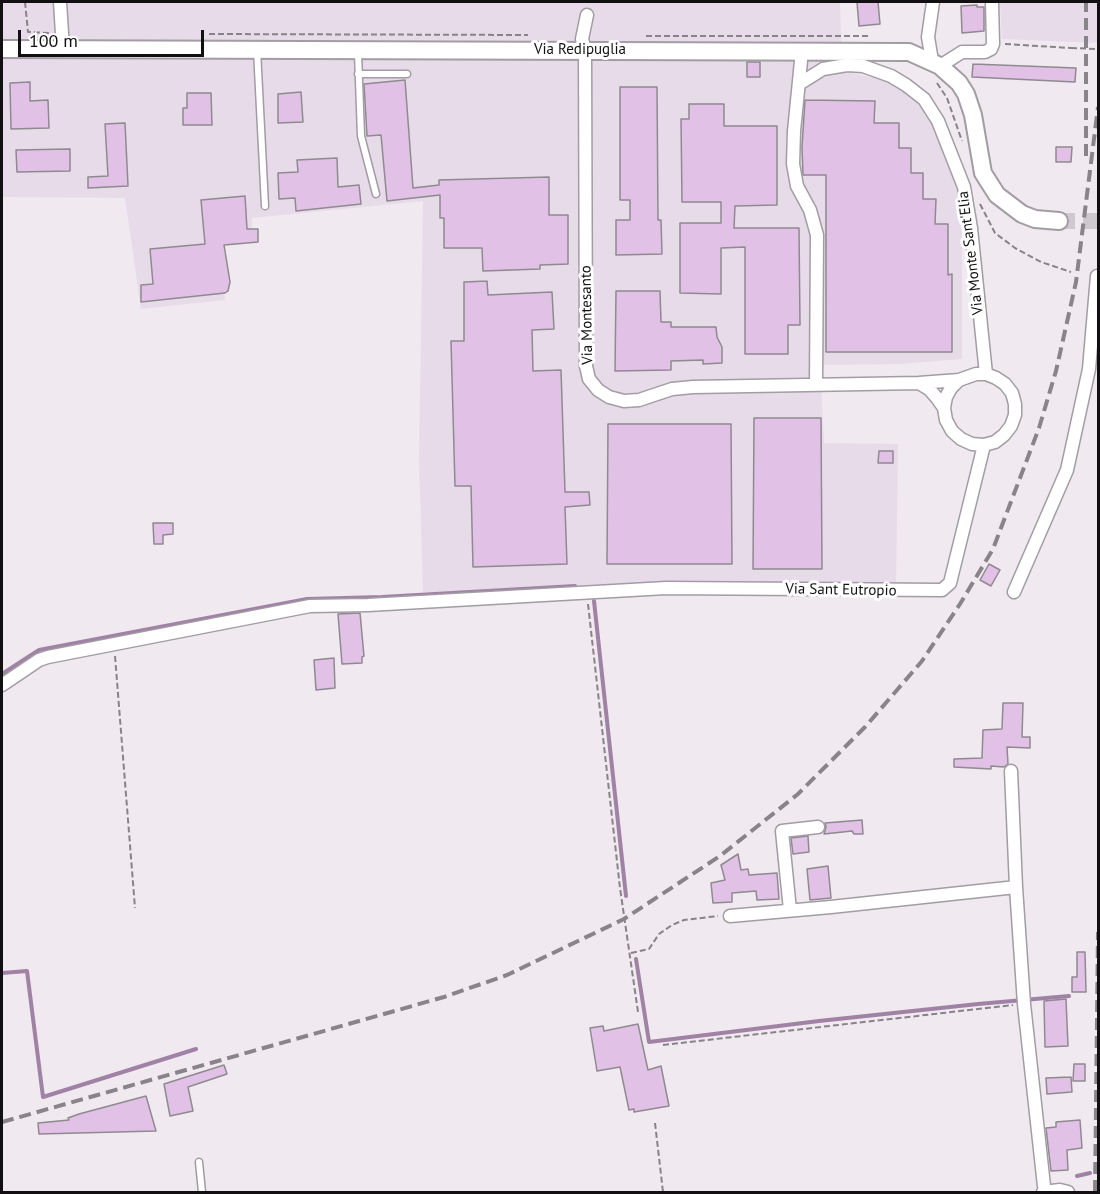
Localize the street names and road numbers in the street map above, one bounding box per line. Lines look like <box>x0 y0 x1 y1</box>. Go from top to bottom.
street label: Via Redipuglia <box>534 41 626 59</box>
street label: Via Monte Sant'Elia <box>954 190 988 316</box>
street label: Via Montesanto <box>577 265 597 365</box>
street label: Via Sant Eutropio <box>785 580 897 600</box>

